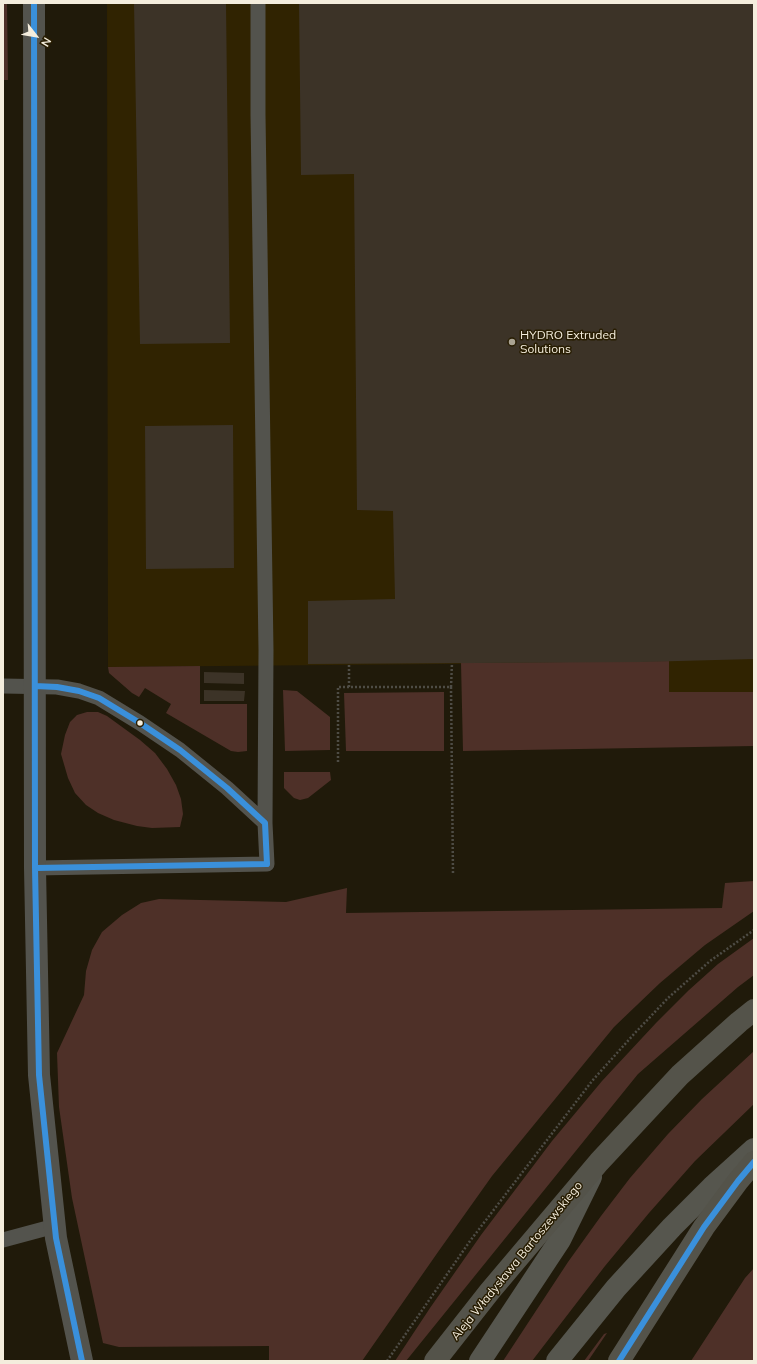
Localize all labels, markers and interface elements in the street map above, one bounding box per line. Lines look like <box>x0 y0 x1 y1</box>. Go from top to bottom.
north arrow <box>16 16 56 56</box>
text: N <box>38 35 54 49</box>
place label: HYDRO Extruded Solutions <box>520 328 616 356</box>
marker: HYDRO Extruded Solutions <box>507 337 517 347</box>
unlabelled marker <box>135 718 145 728</box>
street label: Aleja Władysława Bartoszewskiego <box>448 1179 586 1343</box>

